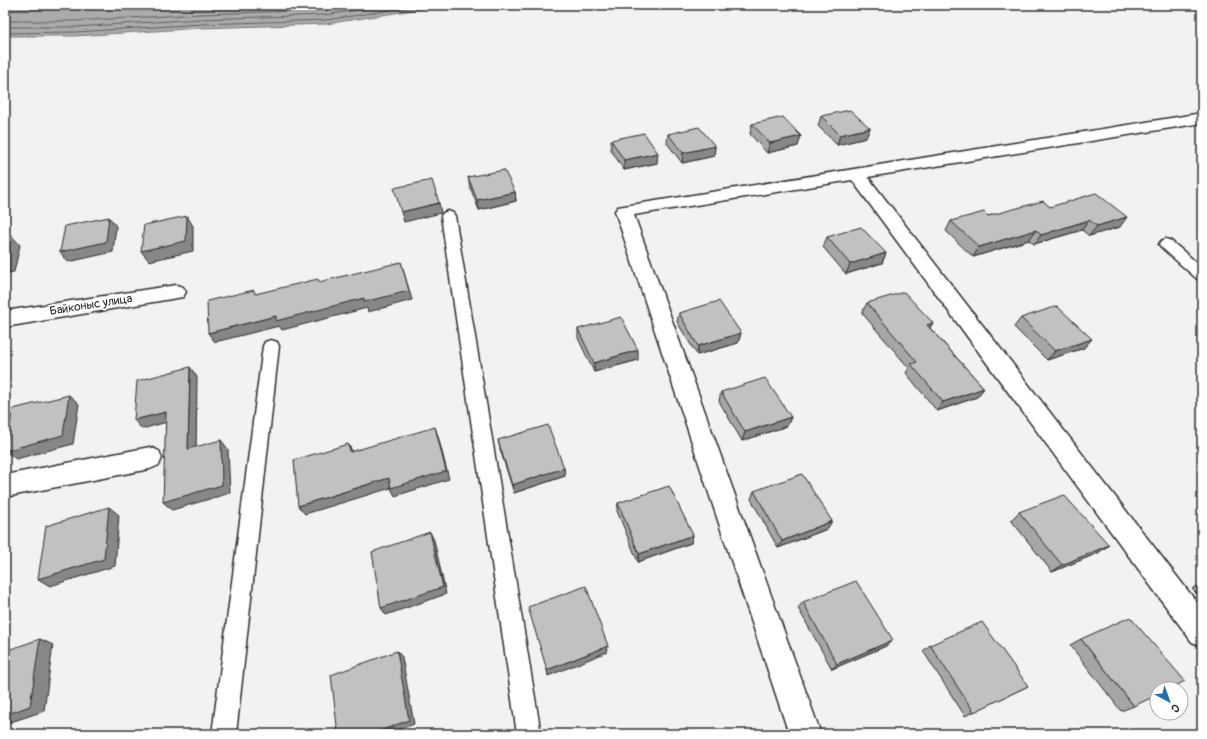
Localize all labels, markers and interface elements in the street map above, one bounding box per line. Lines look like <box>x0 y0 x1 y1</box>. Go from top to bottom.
street label: Байконыс улица <box>49 291 134 319</box>
north arrow <box>1149 681 1189 721</box>
text: С <box>1168 701 1182 715</box>

